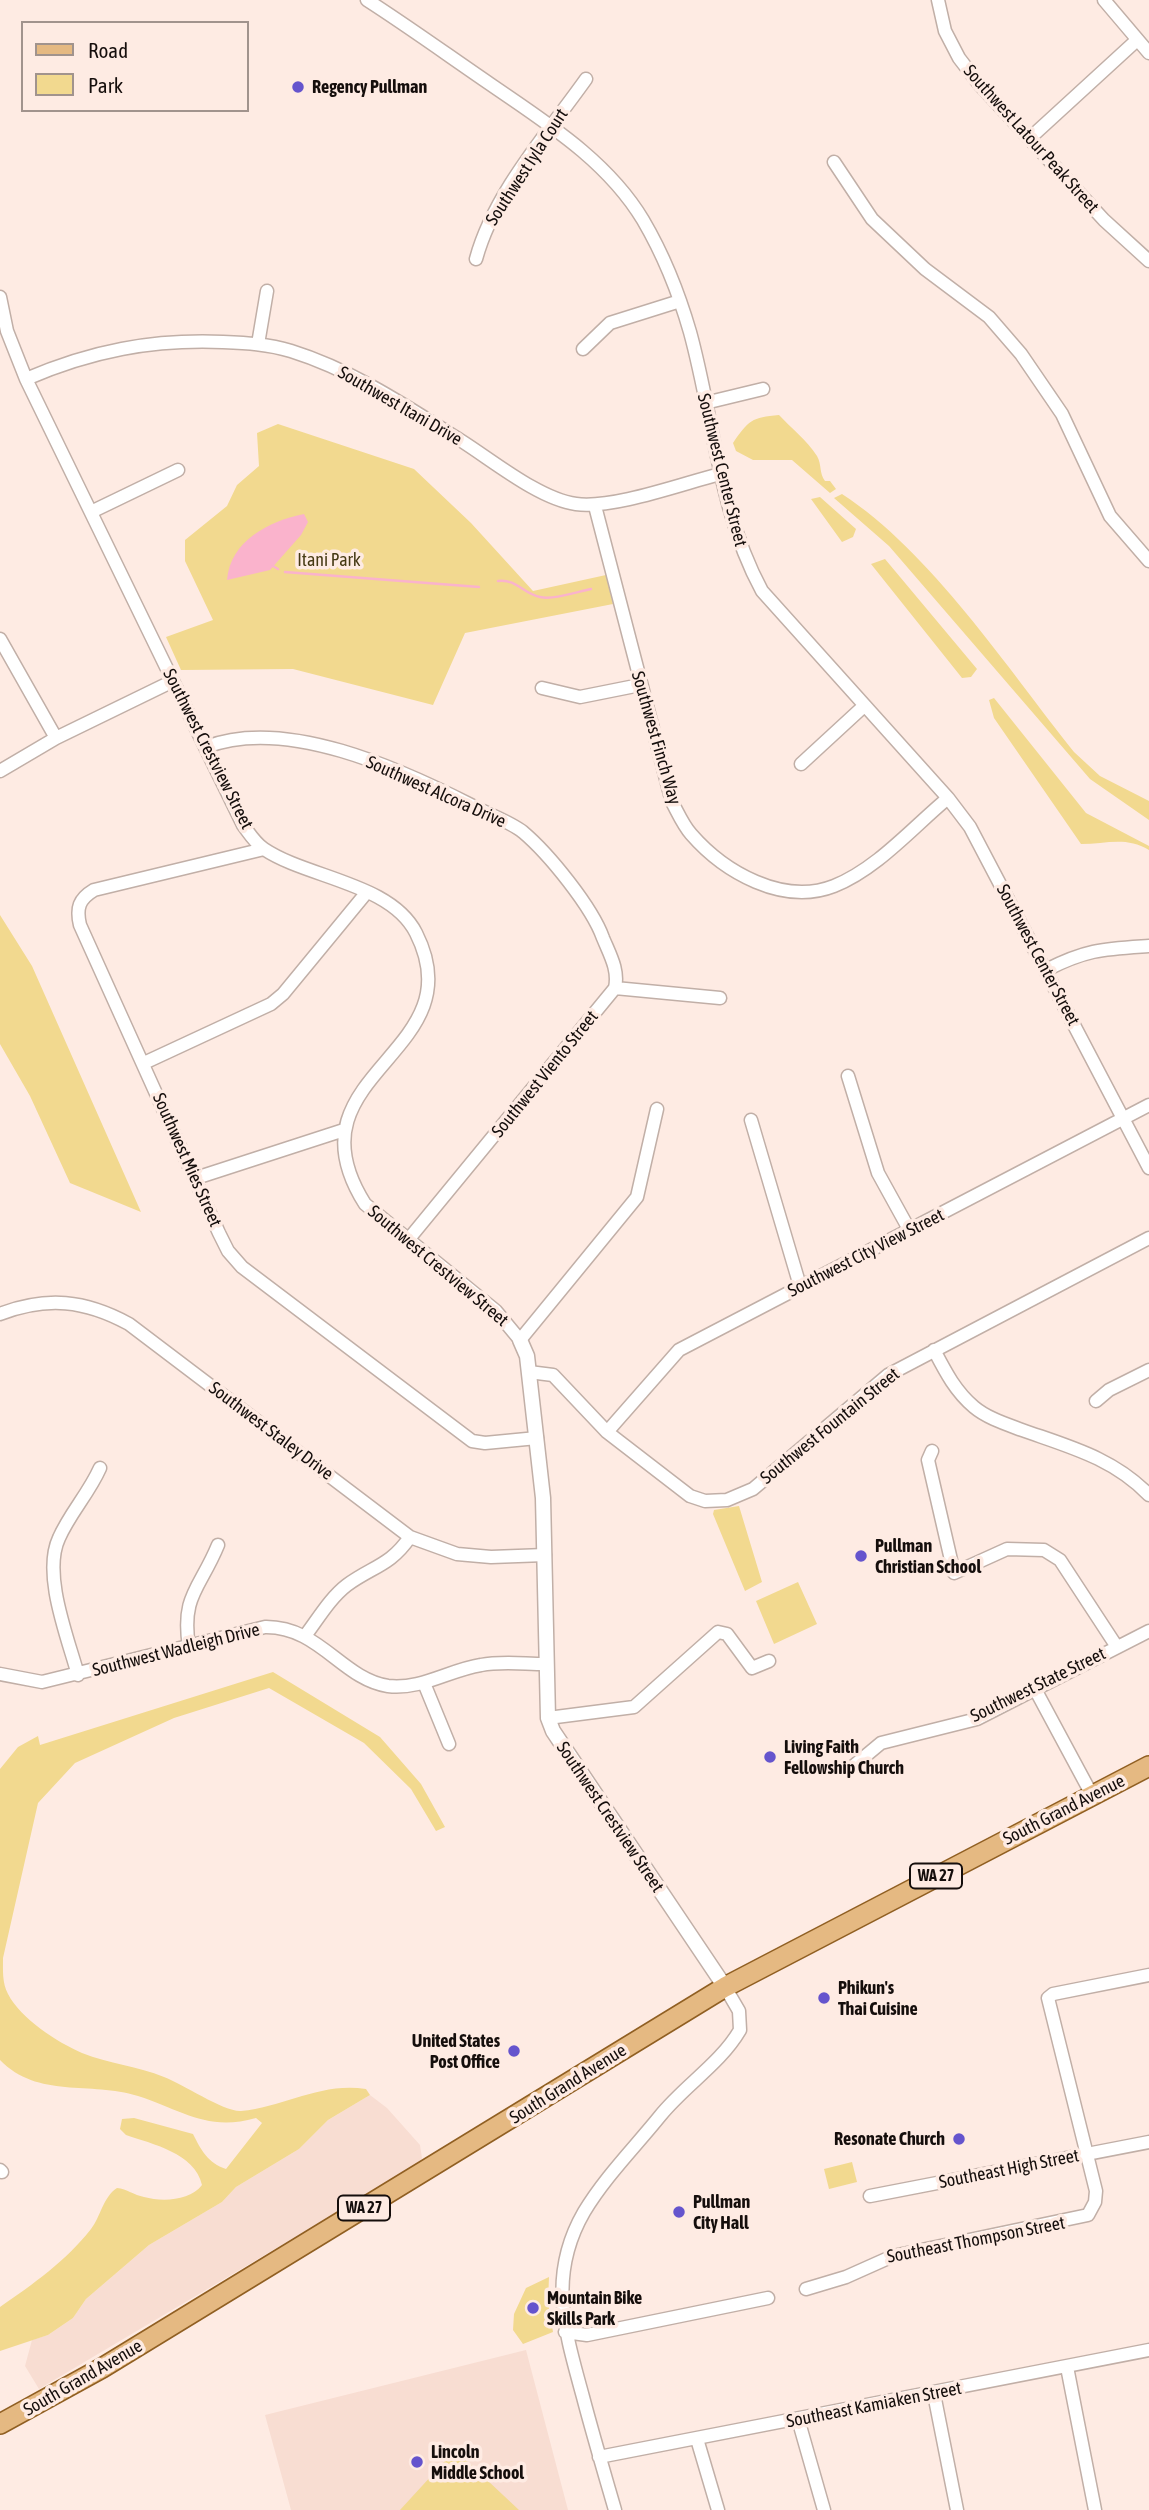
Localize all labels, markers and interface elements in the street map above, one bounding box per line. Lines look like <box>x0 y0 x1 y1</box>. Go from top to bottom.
legend <box>21 21 248 112</box>
text: Road <box>88 38 128 62</box>
street label: Southwest Latour Peak Street <box>959 61 1103 217</box>
text: Park <box>88 73 123 97</box>
place label: Regency Pullman <box>312 76 427 98</box>
marker: Regency Pullman <box>290 79 306 95</box>
street label: Southwest Iyla Court <box>481 105 573 229</box>
street label: Southwest Itani Drive <box>334 362 466 450</box>
street label: Southwest Center Street <box>693 391 751 549</box>
park label: Itani Park <box>297 549 361 571</box>
street label: Southwest Crestview Street <box>158 665 258 833</box>
street label: Southwest Finch Way <box>627 669 685 807</box>
street label: Southwest Alcora Drive <box>363 752 509 832</box>
street label: Southwest Center Street <box>992 881 1084 1029</box>
street label: Southwest Viento Street <box>487 1006 603 1142</box>
street label: Southwest Mies Street <box>148 1090 226 1230</box>
street label: Southwest Crestview Street <box>363 1201 513 1331</box>
street label: Southwest City View Street <box>784 1204 948 1302</box>
street label: Southwest Fountain Street <box>756 1363 904 1489</box>
street label: Southwest Staley Drive <box>205 1377 337 1485</box>
place label: Pullman Christian School <box>875 1535 981 1578</box>
marker: Pullman Christian School <box>853 1548 869 1564</box>
street label: Southwest Wadleigh Drive <box>90 1619 262 1681</box>
street label: Southwest State Street <box>967 1643 1109 1727</box>
place label: Living Faith Fellowship Church <box>784 1736 904 1778</box>
street label: Southwest Crestview Street <box>552 1738 668 1896</box>
marker: Living Faith Fellowship Church <box>762 1749 778 1765</box>
street label: South Grand Avenue <box>1000 1770 1128 1850</box>
road number: WA 27 <box>910 1864 962 1888</box>
place label: Phikun's Thai Cuisine <box>838 1977 918 2020</box>
marker: Phikun's Thai Cuisine <box>816 1990 832 2006</box>
place label: United States Post Office <box>412 2030 500 2072</box>
street label: South Grand Avenue <box>506 2039 630 2129</box>
marker: United States Post Office <box>506 2043 522 2059</box>
place label: Resonate Church <box>834 2128 945 2150</box>
marker: Resonate Church <box>951 2131 967 2147</box>
street label: Southeast High Street <box>937 2145 1081 2193</box>
place label: Pullman City Hall <box>693 2191 750 2234</box>
road number: WA 27 <box>338 2196 390 2220</box>
marker: Pullman City Hall <box>671 2204 687 2220</box>
street label: Southeast Thompson Street <box>885 2212 1067 2268</box>
place label: Mountain Bike Skills Park <box>547 2287 642 2330</box>
marker: Mountain Bike Skills Park <box>525 2300 541 2316</box>
street label: South Grand Avenue <box>20 2335 146 2421</box>
street label: Southeast Kamiaken Street <box>785 2377 963 2433</box>
place label: Lincoln Middle School <box>431 2441 524 2484</box>
marker: Lincoln Middle School <box>409 2454 425 2470</box>

